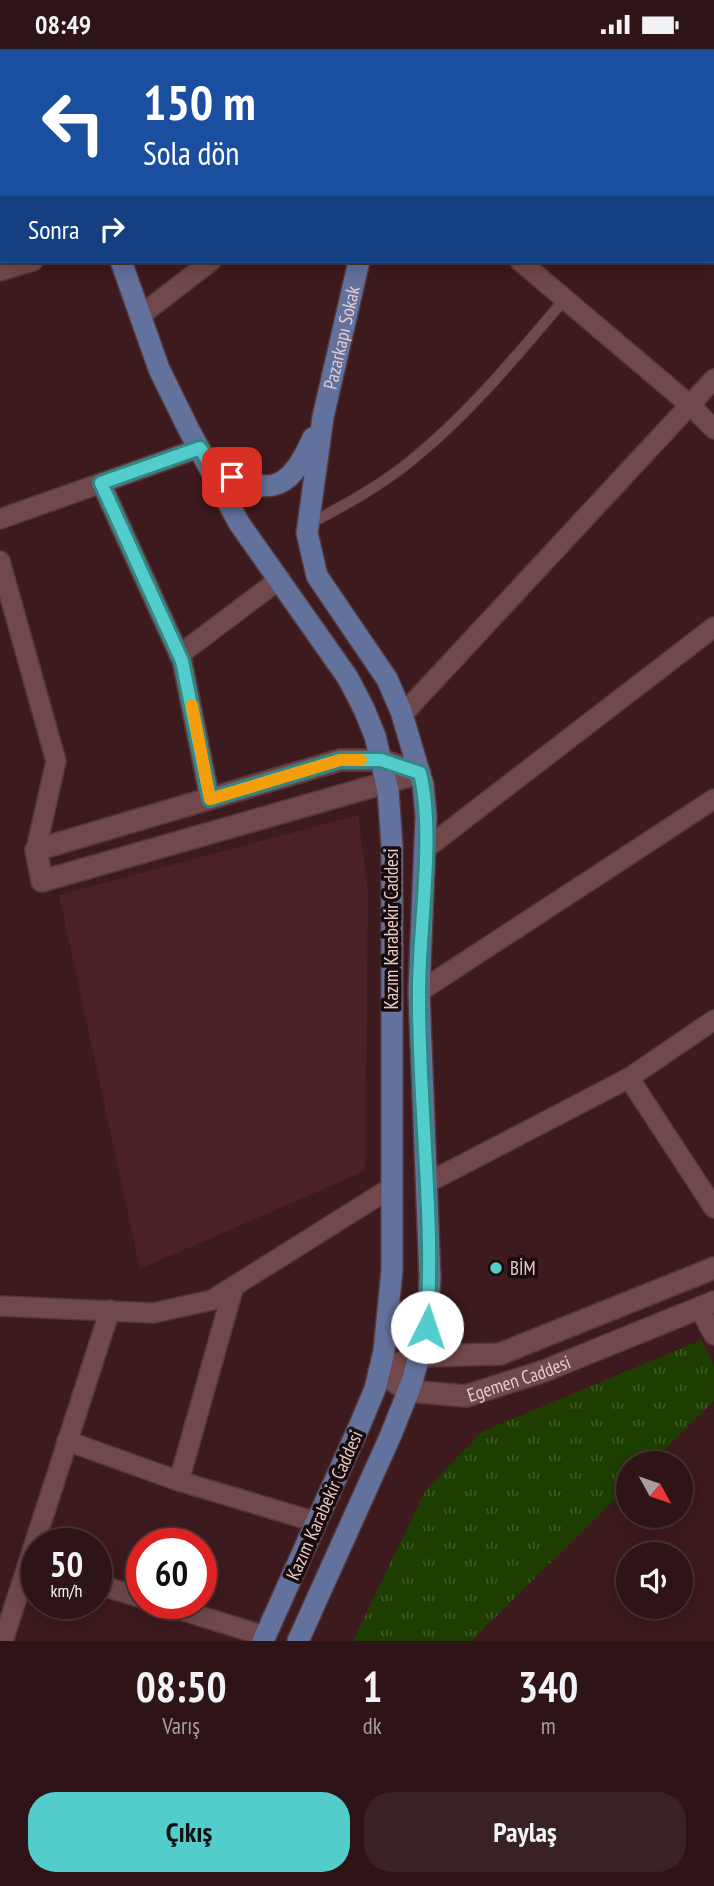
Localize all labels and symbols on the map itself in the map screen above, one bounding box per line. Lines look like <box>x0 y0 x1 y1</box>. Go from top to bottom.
street label: Pazarkapı Sokak <box>318 283 365 392</box>
pin <box>202 447 262 507</box>
street label: Kazım Karabekir Caddesi <box>379 848 403 1010</box>
place label: BİM <box>510 1256 535 1280</box>
marker: BİM <box>488 1260 504 1276</box>
position arrow <box>390 1290 464 1364</box>
street label: Egemen Caddesi <box>464 1350 574 1407</box>
street label: Kazım Karabekir Caddesi <box>280 1427 368 1583</box>
north arrow <box>616 1451 693 1528</box>
speed limit sign: 60 <box>126 1528 217 1619</box>

